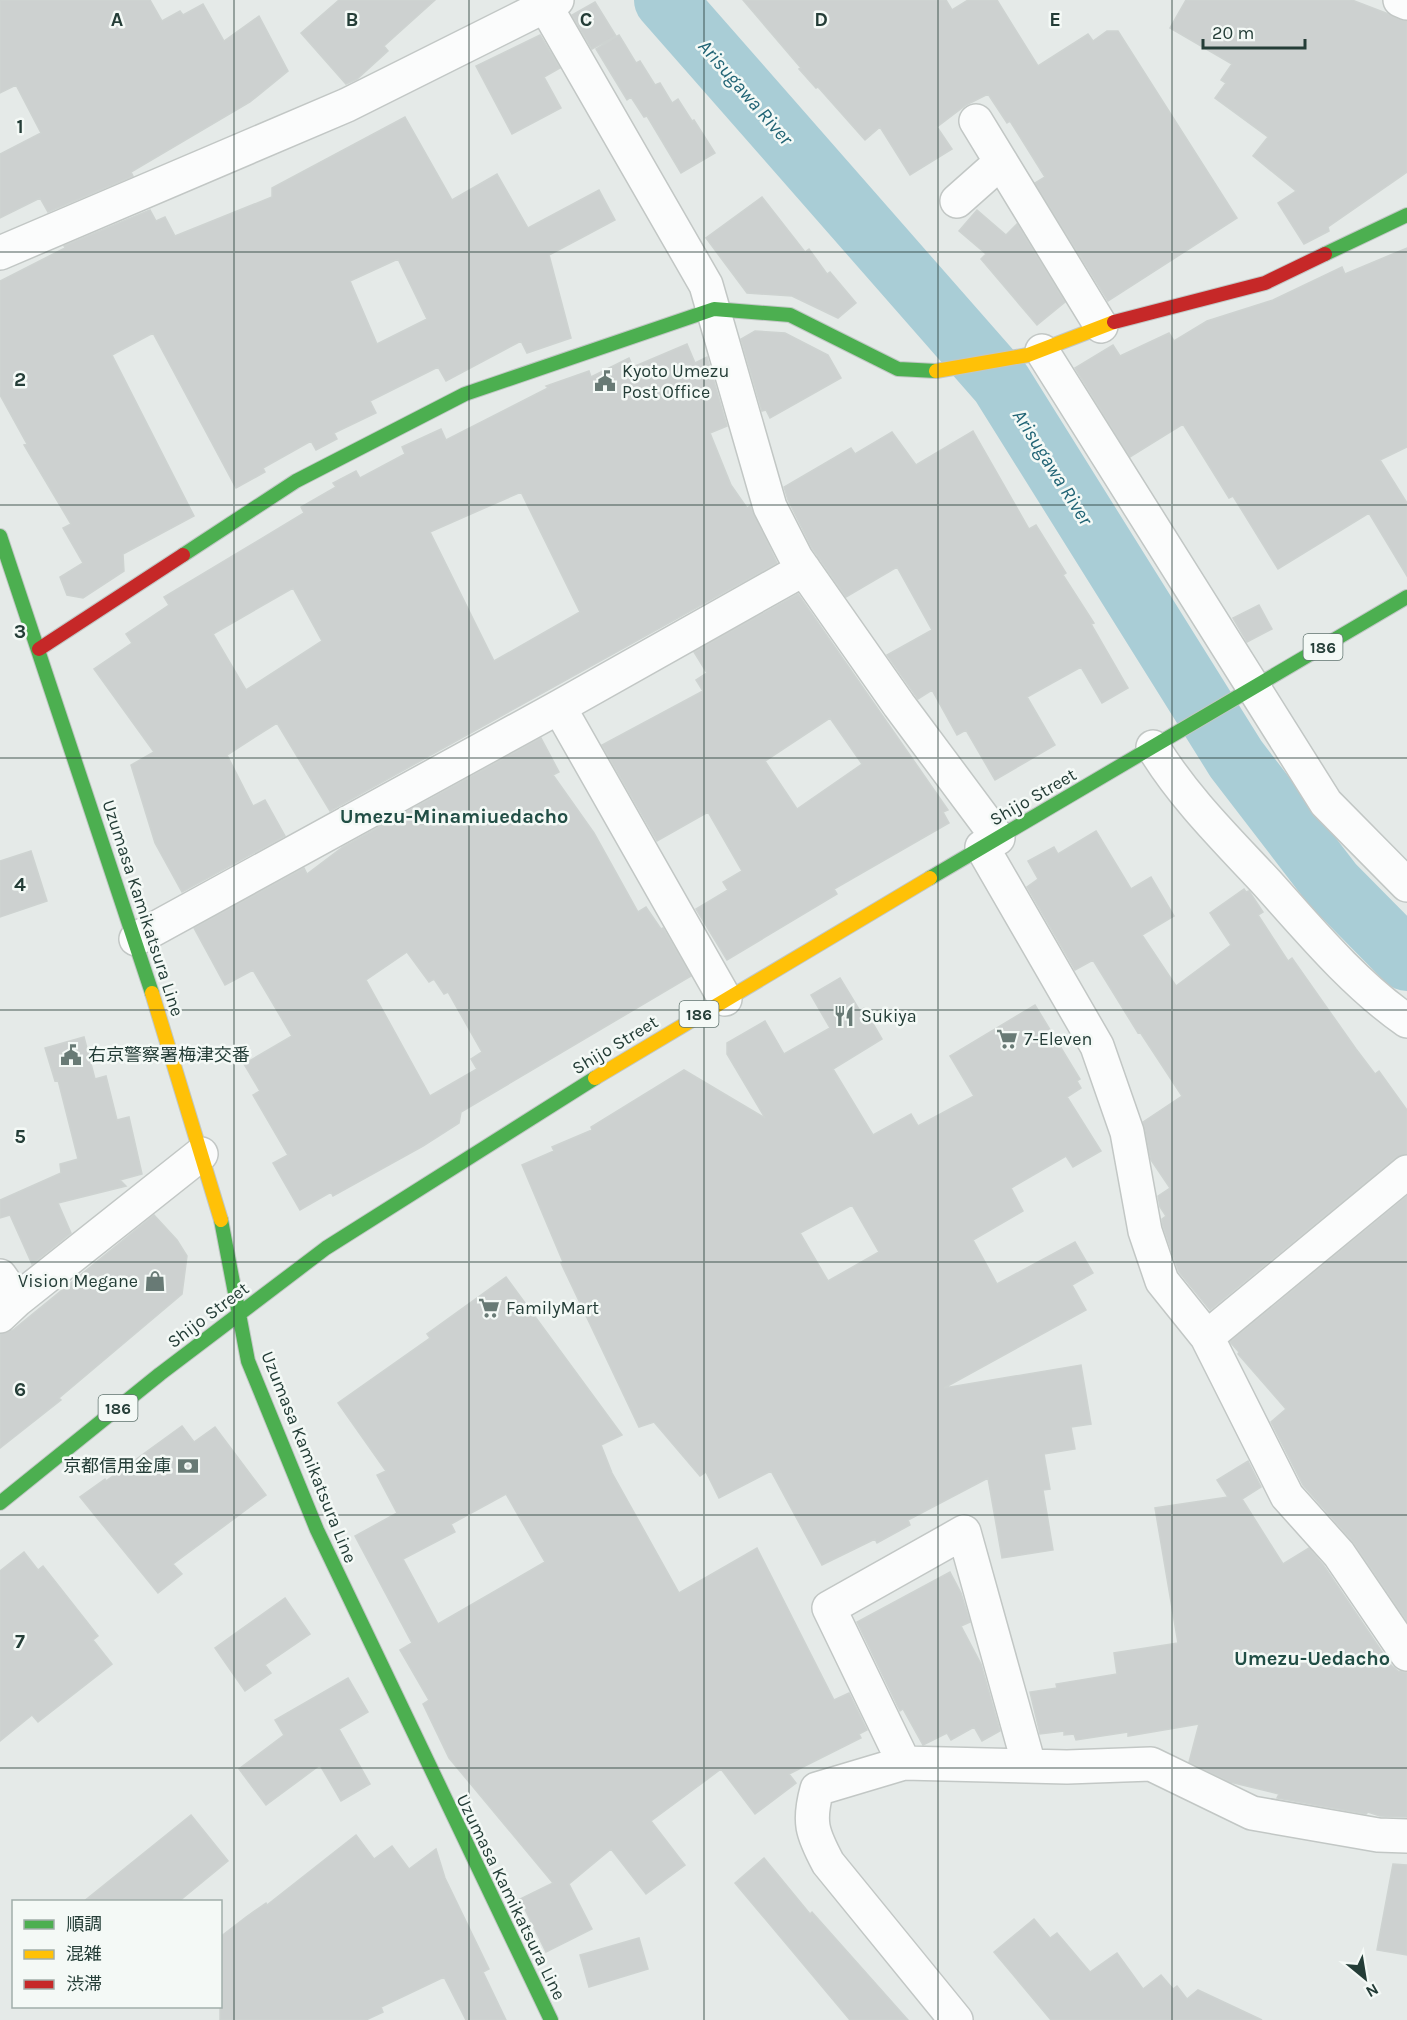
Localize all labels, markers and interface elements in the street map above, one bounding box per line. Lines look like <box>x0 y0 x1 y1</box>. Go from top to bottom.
text: A <box>111 8 124 31</box>
text: B <box>346 8 358 31</box>
text: C <box>580 8 592 31</box>
text: D <box>814 8 828 31</box>
text: E <box>1049 8 1061 31</box>
scale bar <box>1203 12 1305 50</box>
text: 20 m <box>1212 22 1254 44</box>
water label: Arisugawa River <box>694 35 798 151</box>
text: 1 <box>16 115 24 138</box>
place label: Kyoto Umezu Post Office <box>622 360 729 403</box>
text: 2 <box>14 368 26 391</box>
public building icon: Kyoto Umezu Post Office <box>593 369 617 393</box>
water label: Arisugawa River <box>1008 405 1098 530</box>
text: 3 <box>14 620 26 643</box>
road number: 186 <box>1304 634 1342 660</box>
street label: Shijo Street <box>986 763 1080 831</box>
street label: Uzumasa Kamikatsura Line <box>98 797 188 1019</box>
district label: Umezu-Minamiuedacho <box>340 805 568 828</box>
text: 4 <box>14 873 26 896</box>
road number: 186 <box>680 1001 718 1027</box>
restaurant icon: Sukiya <box>832 1004 856 1028</box>
place label: Sukiya <box>861 1005 917 1027</box>
street label: Shijo Street <box>568 1011 662 1079</box>
supermarket icon: 7-Eleven <box>995 1027 1019 1051</box>
place label: 7-Eleven <box>1024 1028 1092 1050</box>
public building icon: 右京警察署梅津交番 <box>59 1043 83 1067</box>
place label: 右京警察署梅津交番 <box>88 1044 250 1066</box>
text: 5 <box>14 1125 26 1148</box>
shop icon: Vision Megane <box>143 1269 167 1293</box>
place label: Vision Megane <box>18 1270 138 1292</box>
street label: Shijo Street <box>163 1277 253 1353</box>
supermarket icon: FamilyMart <box>477 1296 501 1320</box>
place label: FamilyMart <box>506 1297 599 1319</box>
street label: Uzumasa Kamikatsura Line <box>256 1348 362 1566</box>
text: 6 <box>14 1378 26 1401</box>
road number: 186 <box>98 1395 138 1421</box>
bank icon: 京都信用金庫 <box>176 1454 200 1478</box>
place label: 京都信用金庫 <box>63 1455 171 1477</box>
text: 7 <box>15 1630 25 1653</box>
district label: Umezu-Uedacho <box>1234 1647 1390 1670</box>
street label: Uzumasa Kamikatsura Line <box>451 1790 571 2004</box>
legend <box>12 1900 222 2008</box>
text: 順調 <box>66 1913 102 1935</box>
text: 混雑 <box>66 1943 102 1965</box>
north arrow <box>1335 1948 1395 2008</box>
text: 渋滞 <box>66 1973 102 1995</box>
text: N <box>1363 1979 1382 2002</box>

